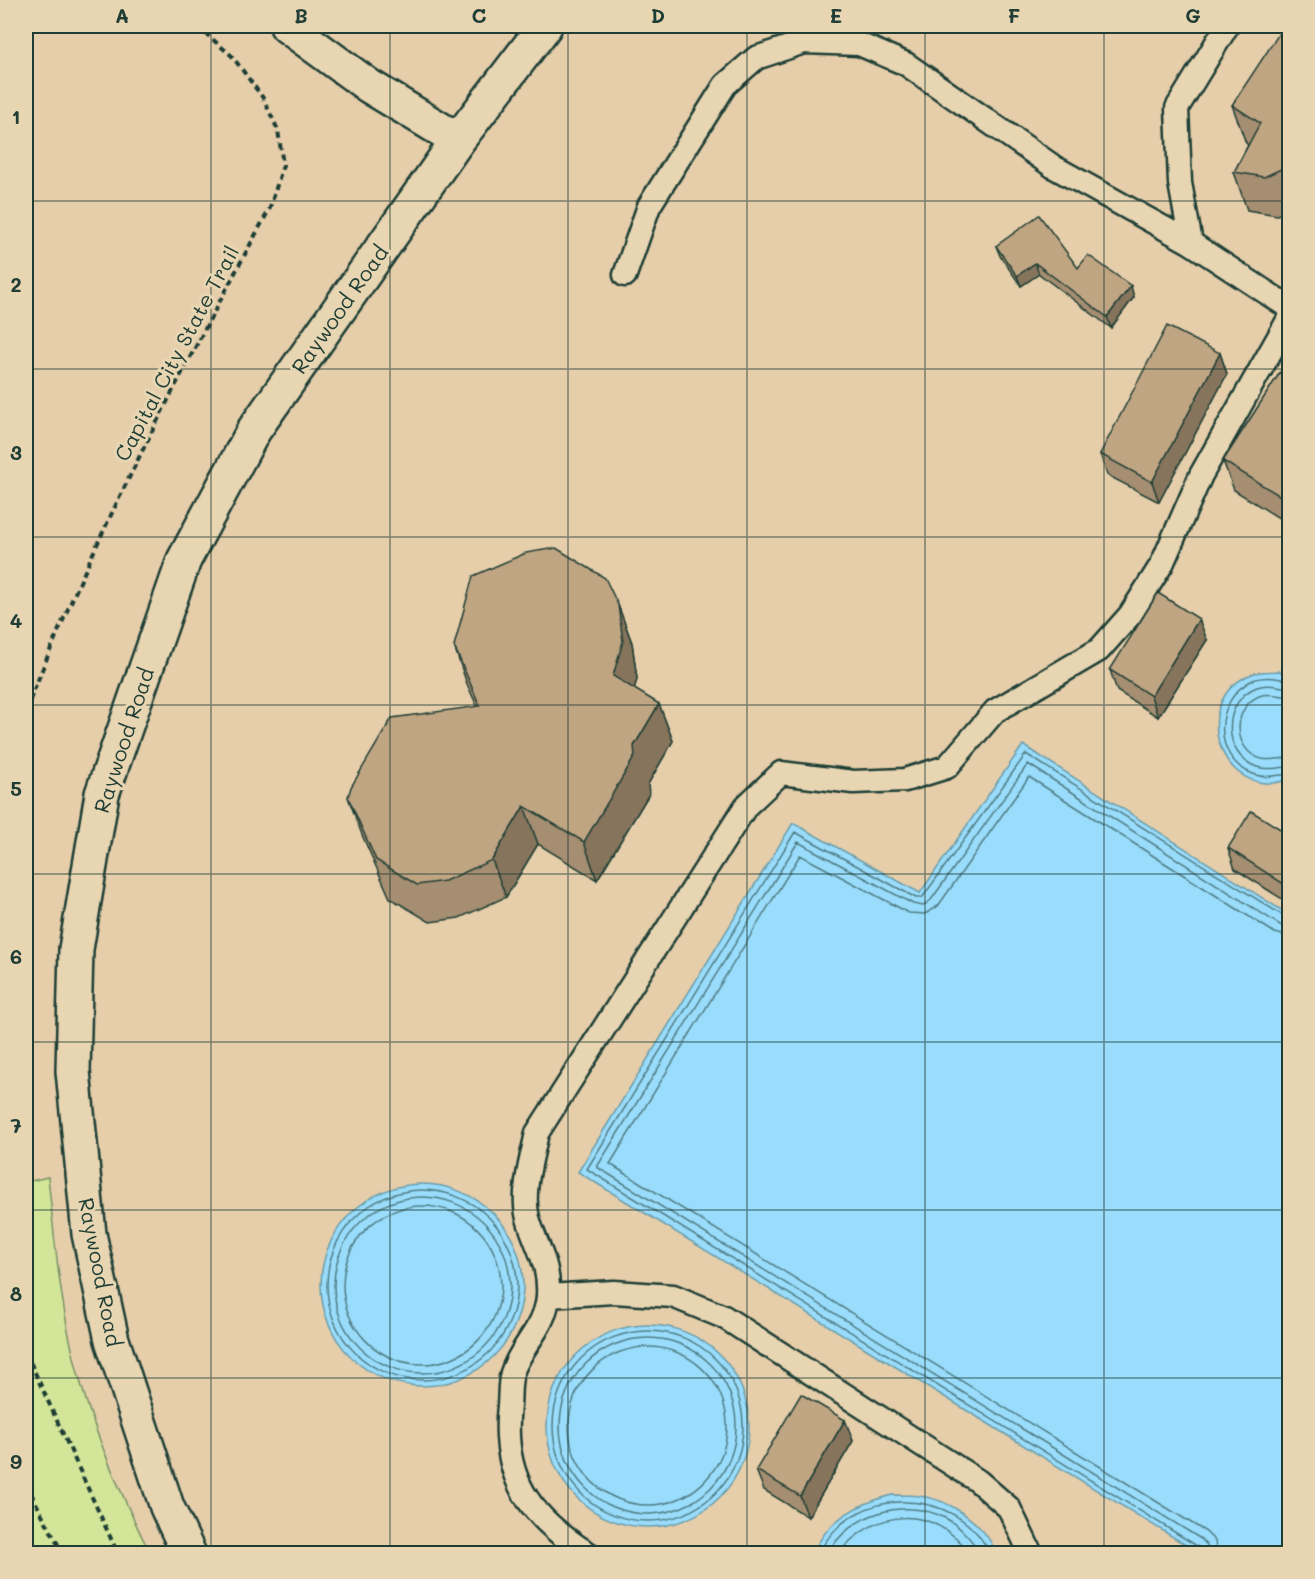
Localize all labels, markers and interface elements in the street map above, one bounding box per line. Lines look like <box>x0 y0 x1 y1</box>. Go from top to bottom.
text: A <box>115 2 129 28</box>
text: B <box>294 2 308 28</box>
text: C <box>472 2 487 28</box>
text: D <box>651 2 665 28</box>
text: E <box>830 2 842 28</box>
text: F <box>1008 2 1021 28</box>
text: G <box>1185 2 1201 28</box>
text: 1 <box>12 103 20 129</box>
street label: Raywood Road <box>285 239 393 379</box>
street label: Capital City State Trail <box>108 241 244 465</box>
text: 2 <box>10 271 22 297</box>
text: 3 <box>10 439 22 465</box>
text: 4 <box>10 607 23 633</box>
street label: Raywood Road <box>87 664 159 816</box>
text: 5 <box>10 775 22 801</box>
text: 6 <box>10 943 22 969</box>
text: 7 <box>10 1112 22 1138</box>
street label: Raywood Road <box>73 1195 129 1349</box>
text: 8 <box>10 1280 22 1306</box>
text: 9 <box>10 1448 22 1474</box>

